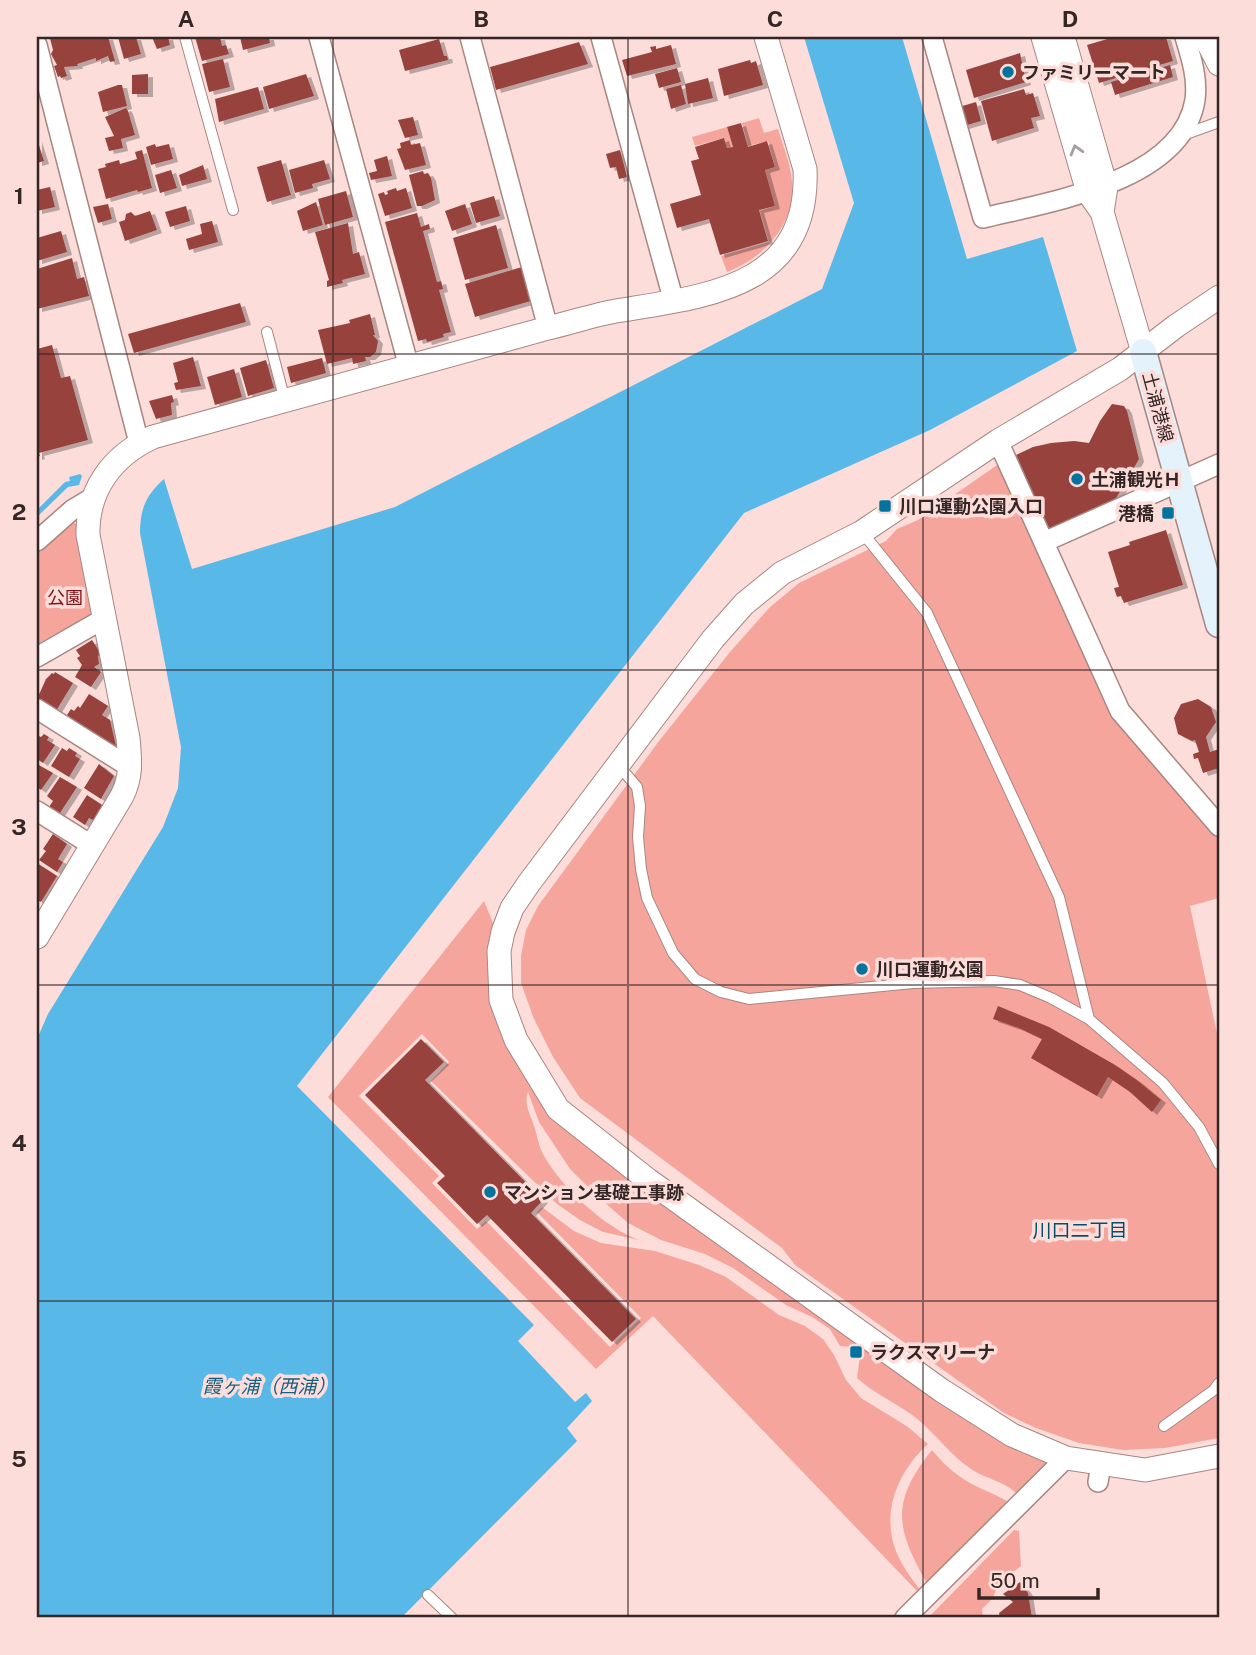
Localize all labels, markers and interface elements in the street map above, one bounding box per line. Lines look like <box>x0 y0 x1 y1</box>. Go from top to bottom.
text: A <box>178 5 195 32</box>
text: B <box>473 5 489 32</box>
text: C <box>767 5 783 32</box>
text: D <box>1062 5 1078 32</box>
place label: ファミリーマート <box>1022 62 1166 83</box>
marker: ファミリーマート <box>1000 64 1016 80</box>
one-way arrow <box>1070 144 1084 156</box>
text: 1 <box>14 182 24 209</box>
street label: 土浦港線 <box>1139 370 1177 444</box>
place label: 土浦観光Ｈ <box>1091 469 1181 490</box>
marker: 土浦観光Ｈ <box>1069 471 1085 487</box>
place label: 川口運動公園入口 <box>899 496 1043 517</box>
text: 2 <box>12 498 26 525</box>
marker: 川口運動公園入口 <box>877 498 893 514</box>
place label: 港橋 <box>1118 503 1154 524</box>
marker: 港橋 <box>1160 505 1176 521</box>
park label: 公園 <box>47 587 83 608</box>
text: 3 <box>11 813 27 840</box>
place label: 川口運動公園 <box>876 959 984 980</box>
marker: 川口運動公園 <box>854 961 870 977</box>
text: 4 <box>11 1129 27 1156</box>
place label: マンション基礎工事跡 <box>504 1182 684 1203</box>
marker: マンション基礎工事跡 <box>482 1184 498 1200</box>
district label: 川口二丁目 <box>1032 1219 1128 1241</box>
place label: ラクスマリーナ <box>870 1342 995 1363</box>
marker: ラクスマリーナ <box>848 1344 864 1360</box>
water label: 霞ヶ浦（西浦） <box>202 1375 336 1397</box>
text: 5 <box>11 1445 27 1472</box>
scale bar <box>979 1557 1098 1601</box>
text: 50 m <box>990 1568 1040 1593</box>

